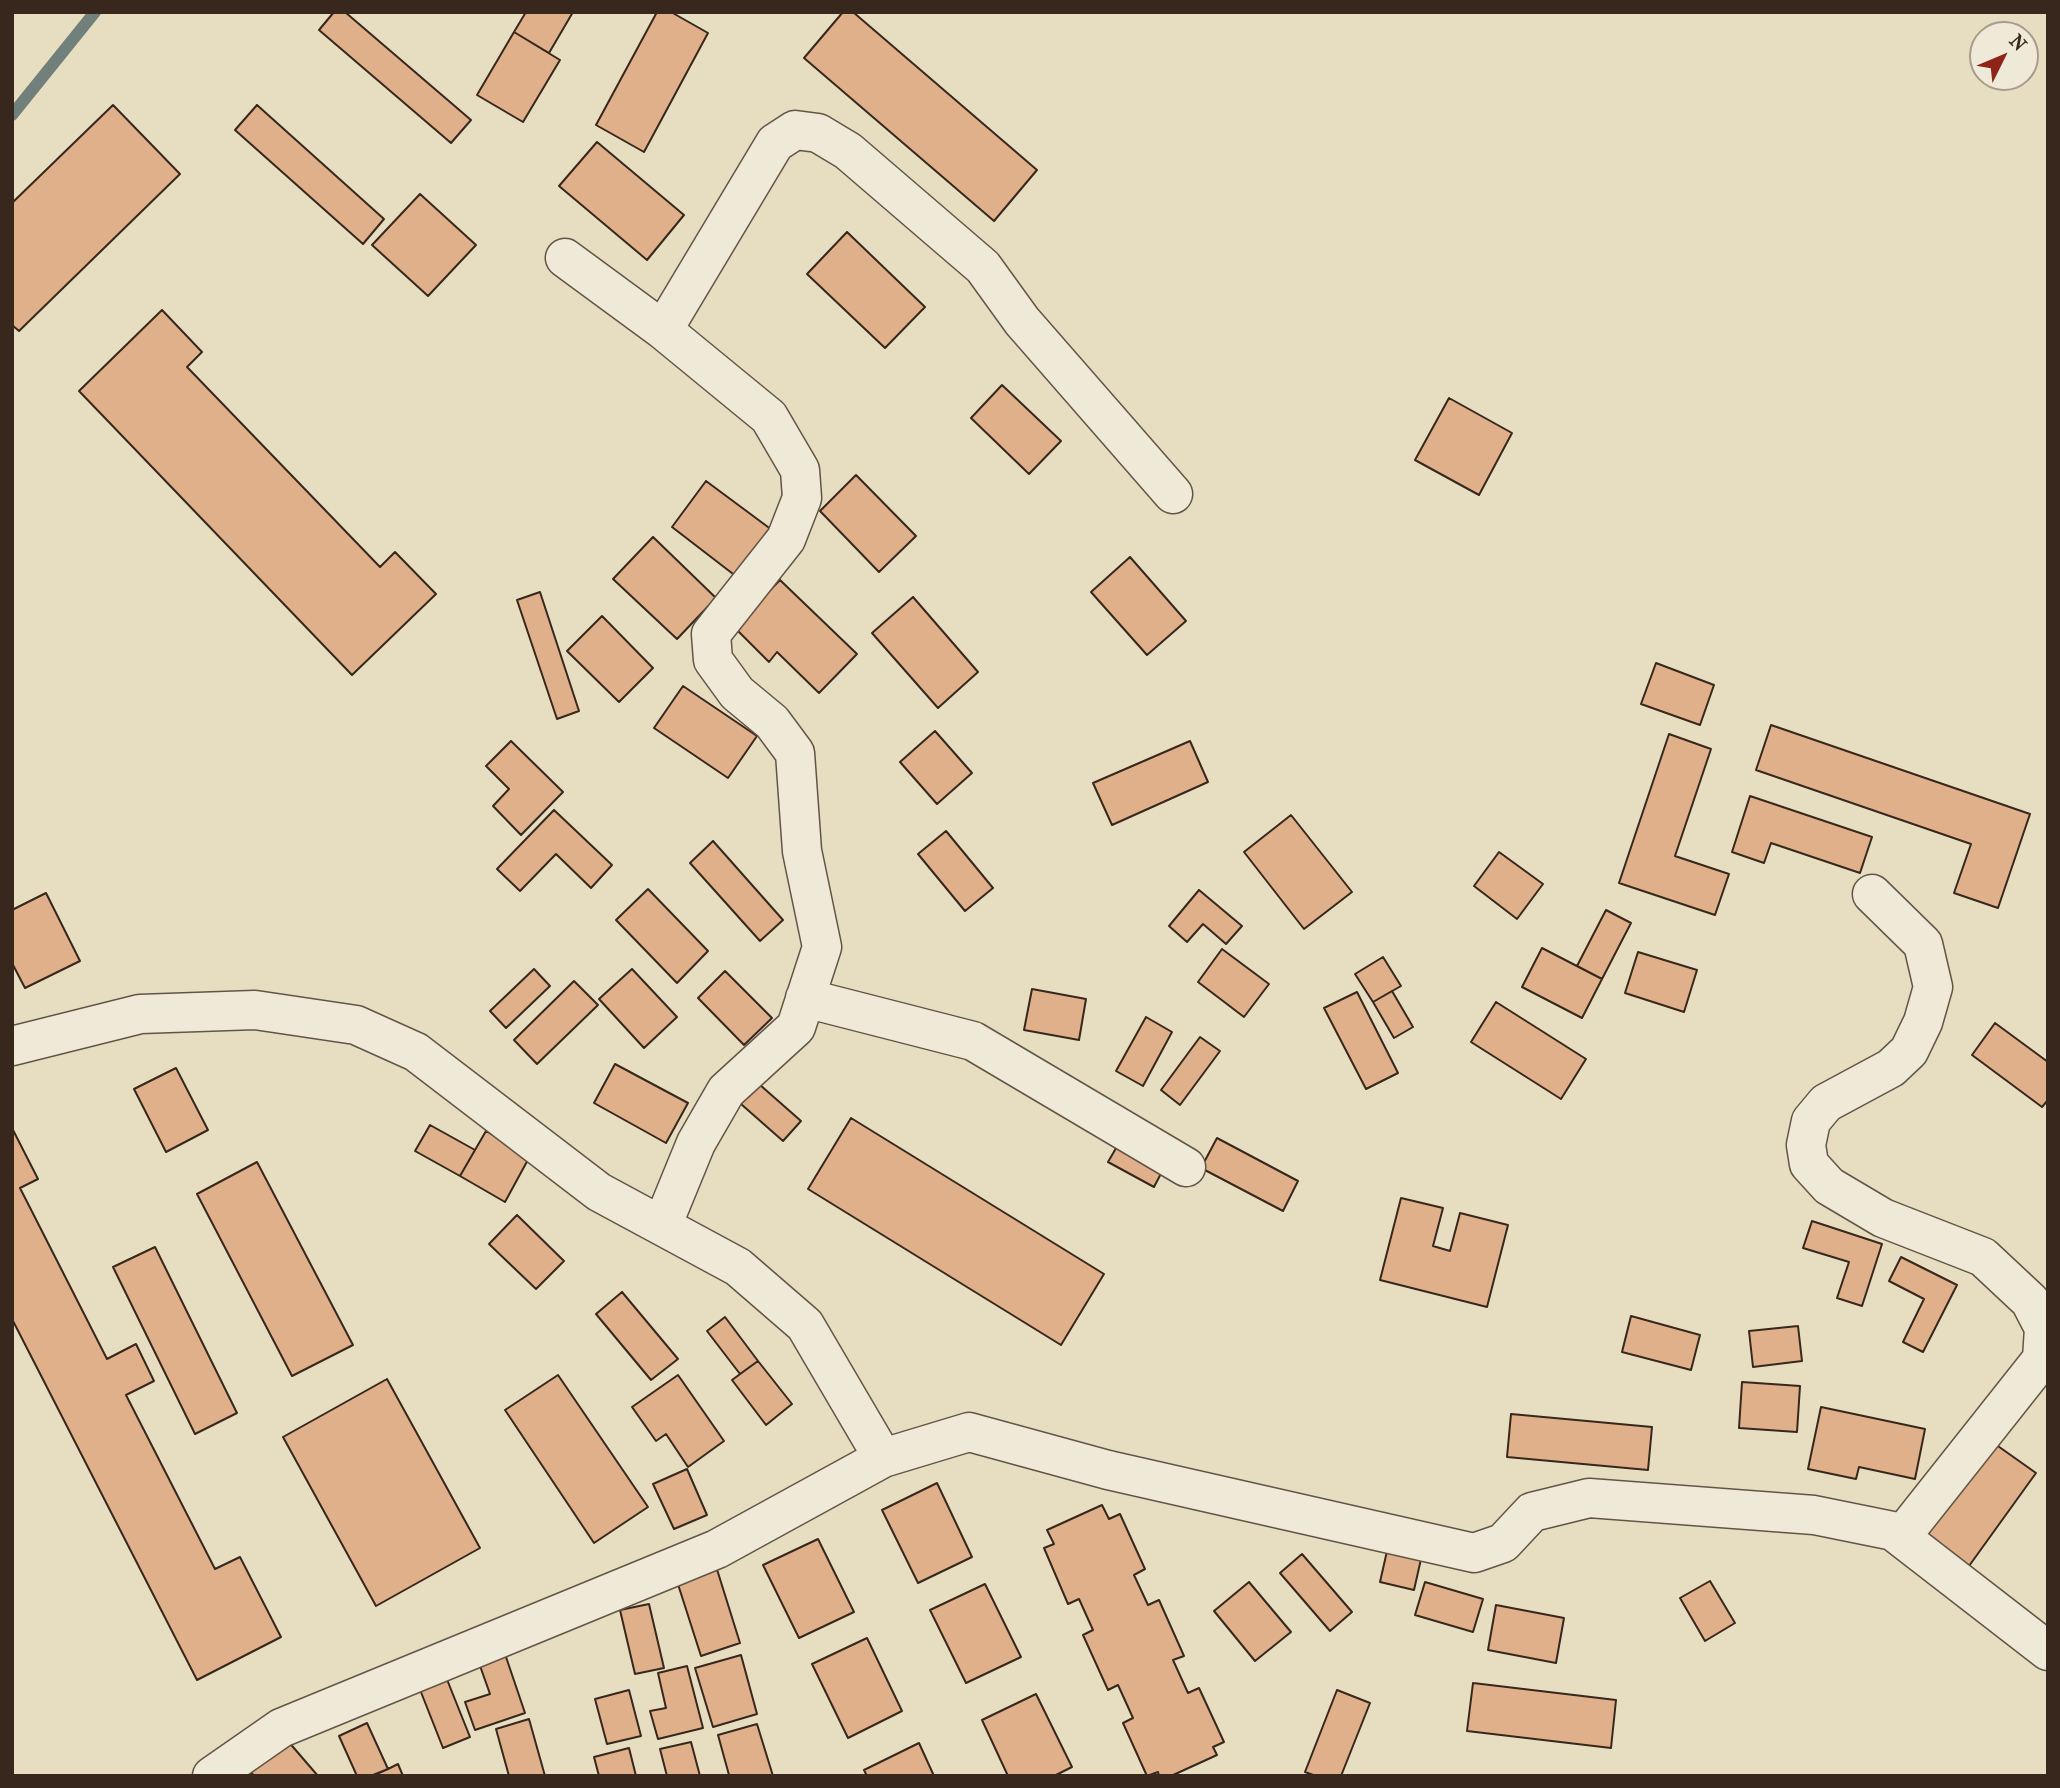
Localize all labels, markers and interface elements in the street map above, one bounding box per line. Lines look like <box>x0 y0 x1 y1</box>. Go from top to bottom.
north arrow <box>1969 21 2039 91</box>
text: N <box>2005 30 2031 56</box>

